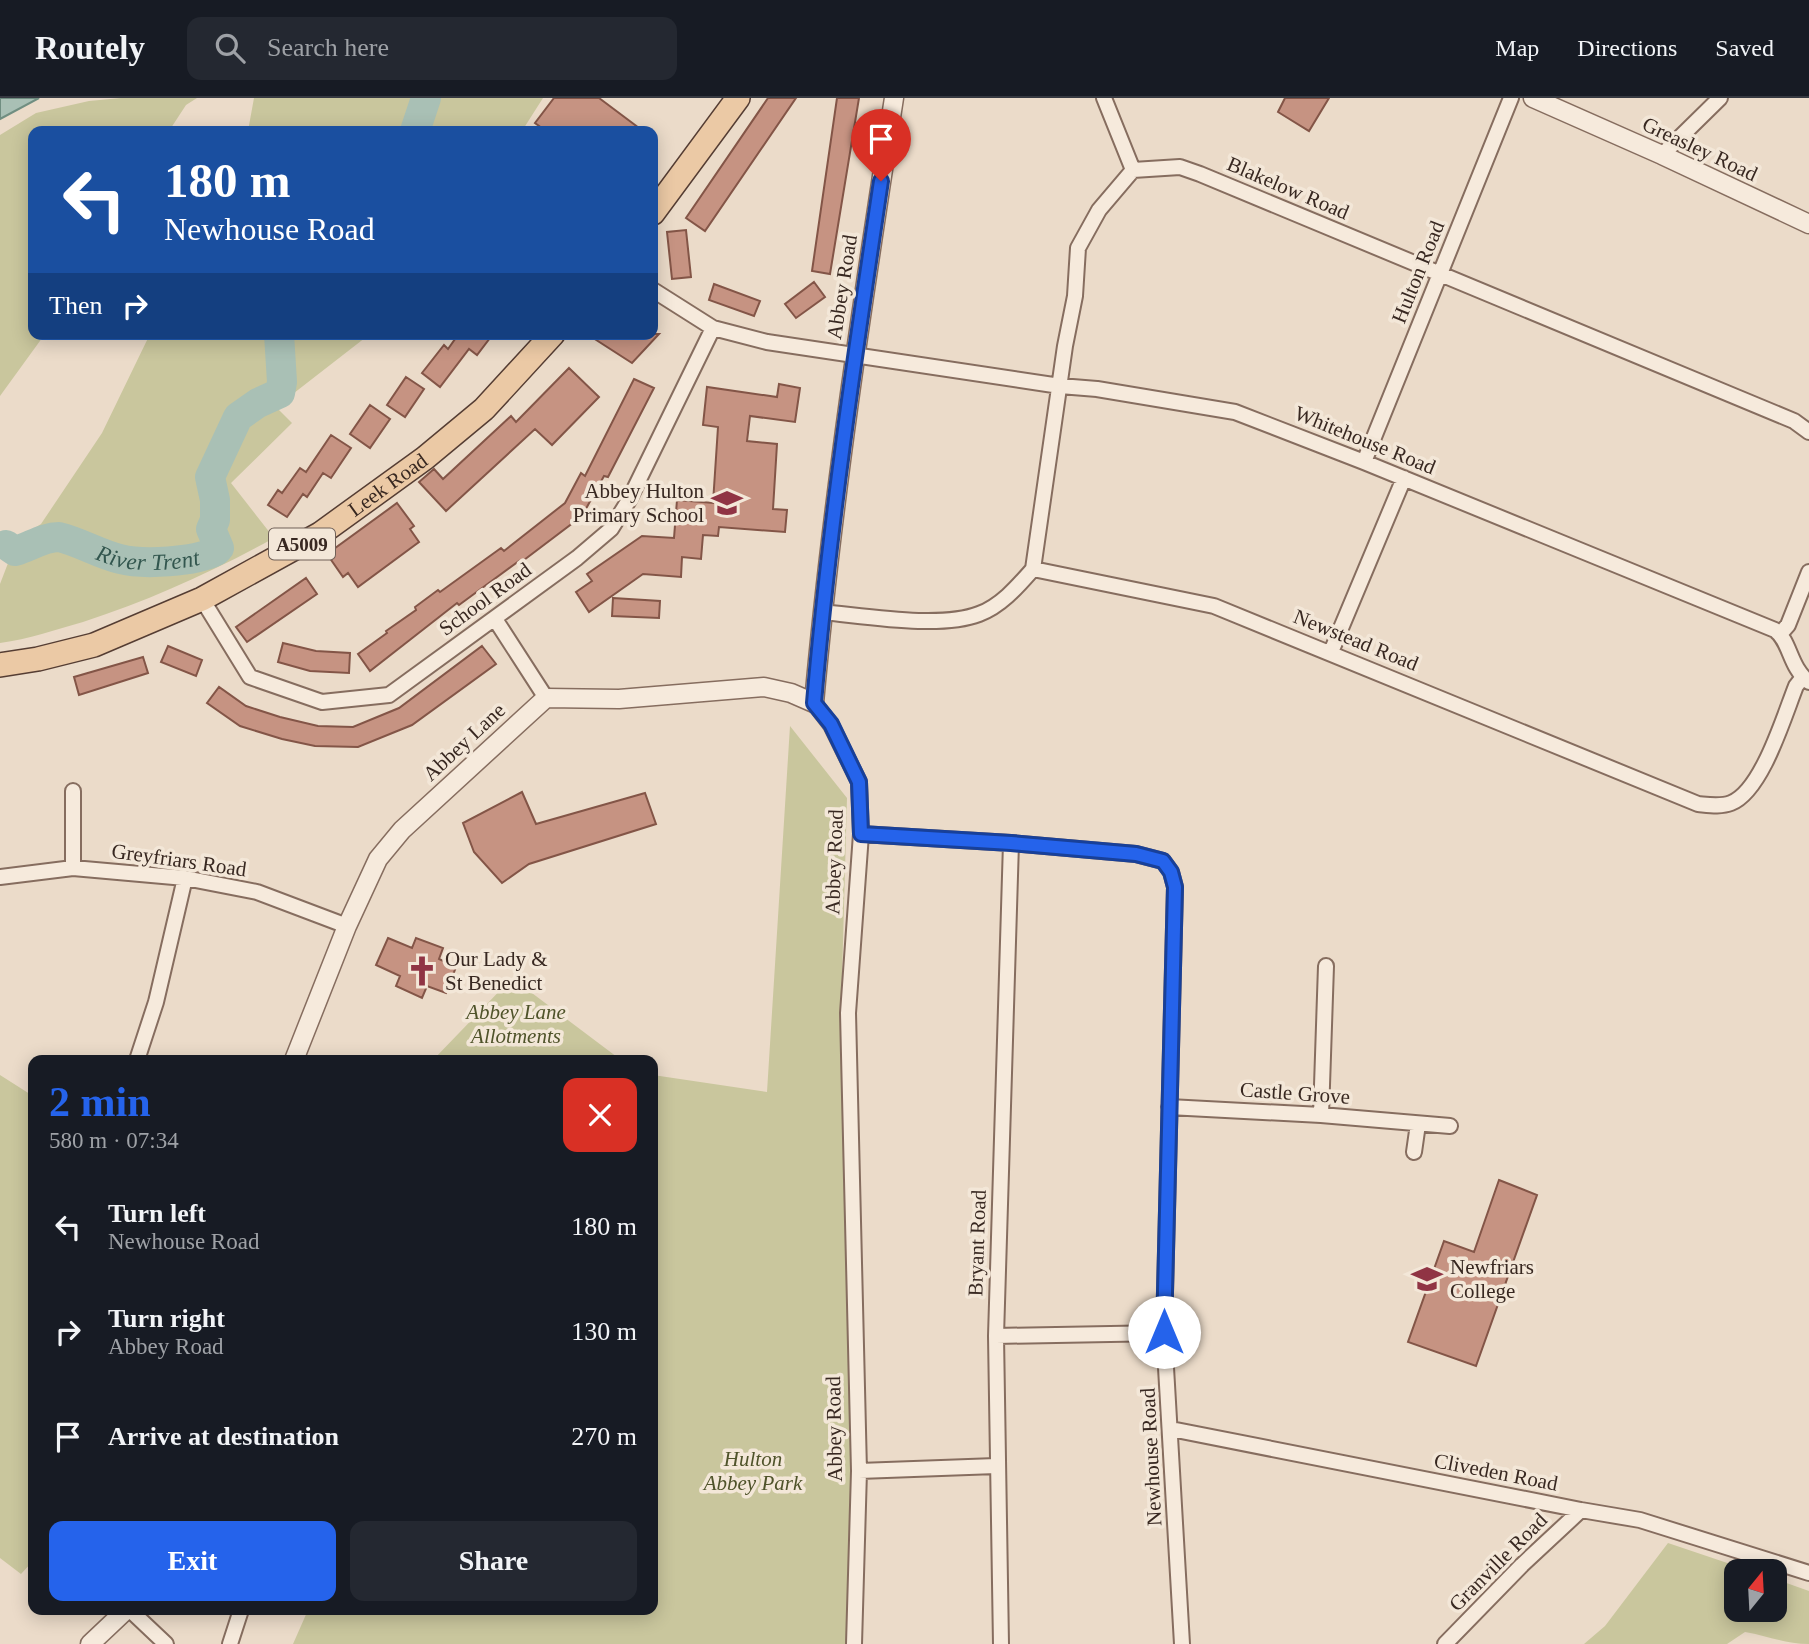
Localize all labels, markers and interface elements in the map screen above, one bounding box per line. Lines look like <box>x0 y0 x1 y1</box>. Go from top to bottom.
search box <box>187 17 677 80</box>
icon: search <box>211 29 249 67</box>
text: Routely <box>35 30 145 66</box>
text: Search here <box>267 33 389 62</box>
text: Map <box>1495 35 1539 61</box>
text: Directions <box>1577 35 1677 61</box>
text: Saved <box>1715 35 1774 61</box>
pin <box>851 109 911 181</box>
street label: Greasley Road <box>1639 112 1762 186</box>
icon: arrive <box>862 120 900 158</box>
street label: Blakelow Road <box>1223 152 1353 225</box>
text: 180 m <box>164 153 291 208</box>
icon: left <box>49 154 140 245</box>
text: Newhouse Road <box>164 211 375 247</box>
street label: Hulton Road <box>1387 217 1450 327</box>
street label: Abbey Road <box>822 233 862 341</box>
icon: right <box>116 287 154 325</box>
text: Then <box>49 291 102 320</box>
street label: Whitehouse Road <box>1291 401 1439 479</box>
street label: Leek Road <box>344 448 432 521</box>
place label: Abbey Hulton Primary School <box>573 479 704 527</box>
school or university icon: Abbey Hulton Primary School <box>710 486 744 520</box>
road number: A5009 <box>269 528 335 560</box>
water label: River Trent <box>92 539 202 575</box>
street label: School Road <box>434 557 536 640</box>
street label: Newstead Road <box>1290 604 1422 676</box>
street label: Abbey Lane <box>418 698 510 786</box>
street label: Abbey Road <box>820 808 848 915</box>
street label: Greyfriars Road <box>110 839 248 881</box>
place label: Our Lady & St Benedict <box>445 947 548 995</box>
church icon: Our Lady & St Benedict <box>405 954 439 988</box>
park label: Abbey Lane Allotments <box>464 1000 566 1048</box>
street label: Castle Grove <box>1239 1077 1351 1109</box>
button: close <box>563 1078 637 1152</box>
text: 2 min <box>49 1079 151 1125</box>
text: 580 m · 07:34 <box>49 1128 179 1153</box>
street label: Bryant Road <box>963 1189 991 1297</box>
text: Turn left <box>108 1199 206 1228</box>
icon: left <box>49 1208 87 1246</box>
text: 180 m <box>571 1212 637 1241</box>
text: Newhouse Road <box>108 1229 259 1254</box>
place label: Newfriars College <box>1450 1255 1534 1303</box>
school or university icon: Newfriars College <box>1410 1262 1444 1296</box>
position arrow <box>1127 1295 1201 1369</box>
text: Turn right <box>108 1304 225 1333</box>
icon: right <box>49 1313 87 1351</box>
text: 130 m <box>571 1317 637 1346</box>
text: Abbey Road <box>108 1334 224 1359</box>
street label: Abbey Road <box>821 1376 847 1482</box>
street label: Newhouse Road <box>1135 1387 1167 1527</box>
icon: arrive <box>49 1418 87 1456</box>
text: Arrive at destination <box>108 1422 339 1451</box>
text: 270 m <box>571 1422 637 1451</box>
park label: Hulton Abbey Park <box>702 1447 803 1495</box>
street label: Cliveden Road <box>1432 1448 1560 1496</box>
street label: Granville Road <box>1444 1508 1552 1616</box>
button: Exit <box>49 1521 336 1601</box>
button: Share <box>350 1521 637 1601</box>
north arrow <box>1724 1559 1787 1622</box>
map controls <box>1724 1559 1787 1622</box>

